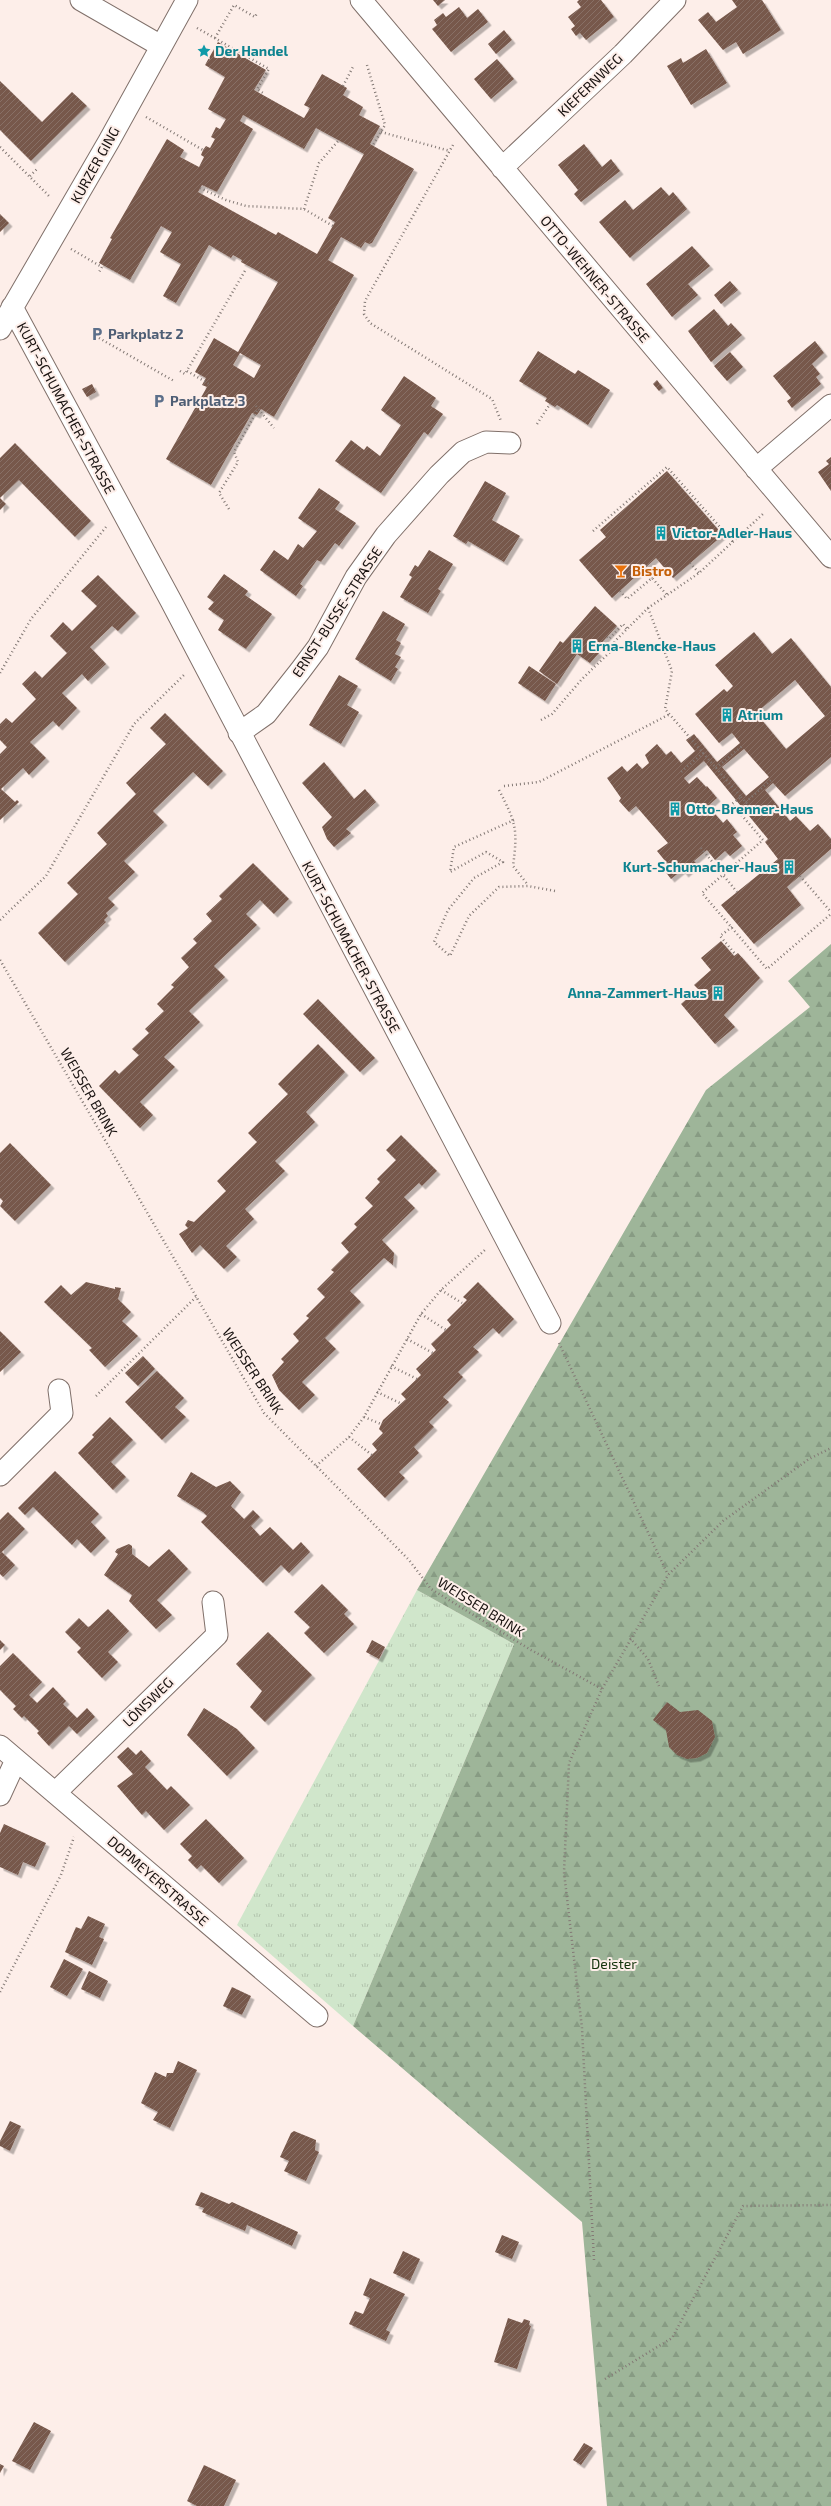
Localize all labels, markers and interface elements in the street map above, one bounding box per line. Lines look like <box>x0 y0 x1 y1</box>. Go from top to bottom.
place label: Der Handel <box>215 42 289 59</box>
place icon: Der Handel <box>196 43 212 59</box>
street label: KIEFERNWEG <box>554 50 626 120</box>
street label: KURZER GING <box>67 123 123 206</box>
street label: OTTO-WEHNER-STRASSE <box>537 212 654 346</box>
street label: KURT-SCHUMACHER-STRASSE <box>14 319 119 497</box>
place label: Parkplatz 2 <box>108 325 184 342</box>
parking icon: Parkplatz 2 <box>89 326 105 342</box>
place label: Parkplatz 3 <box>170 392 245 409</box>
parking icon: Parkplatz 3 <box>151 393 167 409</box>
place label: Victor-Adler-Haus <box>672 524 792 541</box>
building icon: Victor-Adler-Haus <box>653 525 669 541</box>
street label: ERNST-BUSSE-STRASSE <box>288 543 385 680</box>
place label: Bistro <box>632 562 672 579</box>
bar icon: Bistro <box>613 563 629 579</box>
place label: Erna-Blencke-Haus <box>588 637 716 654</box>
building icon: Erna-Blencke-Haus <box>569 638 585 654</box>
place label: Atrium <box>738 706 783 723</box>
building icon: Atrium <box>719 707 735 723</box>
place label: Otto-Brenner-Haus <box>686 800 813 817</box>
building icon: Otto-Brenner-Haus <box>667 801 683 817</box>
street label: KURT-SCHUMACHER-STRASSE <box>299 858 404 1036</box>
place label: Kurt-Schumacher-Haus <box>623 858 778 875</box>
building icon: Kurt-Schumacher-Haus <box>781 859 797 875</box>
place label: Anna-Zammert-Haus <box>568 984 707 1001</box>
building icon: Anna-Zammert-Haus <box>710 985 726 1001</box>
street label: WEISSER BRINK <box>57 1045 122 1140</box>
street label: WEISSER BRINK <box>219 1324 288 1418</box>
street label: WEISSER BRINK <box>435 1573 528 1640</box>
street label: LÖNSWEG <box>119 1673 177 1730</box>
street label: DOPMEYERSTRASSE <box>104 1832 212 1929</box>
park label: Deister <box>591 1955 637 1972</box>

